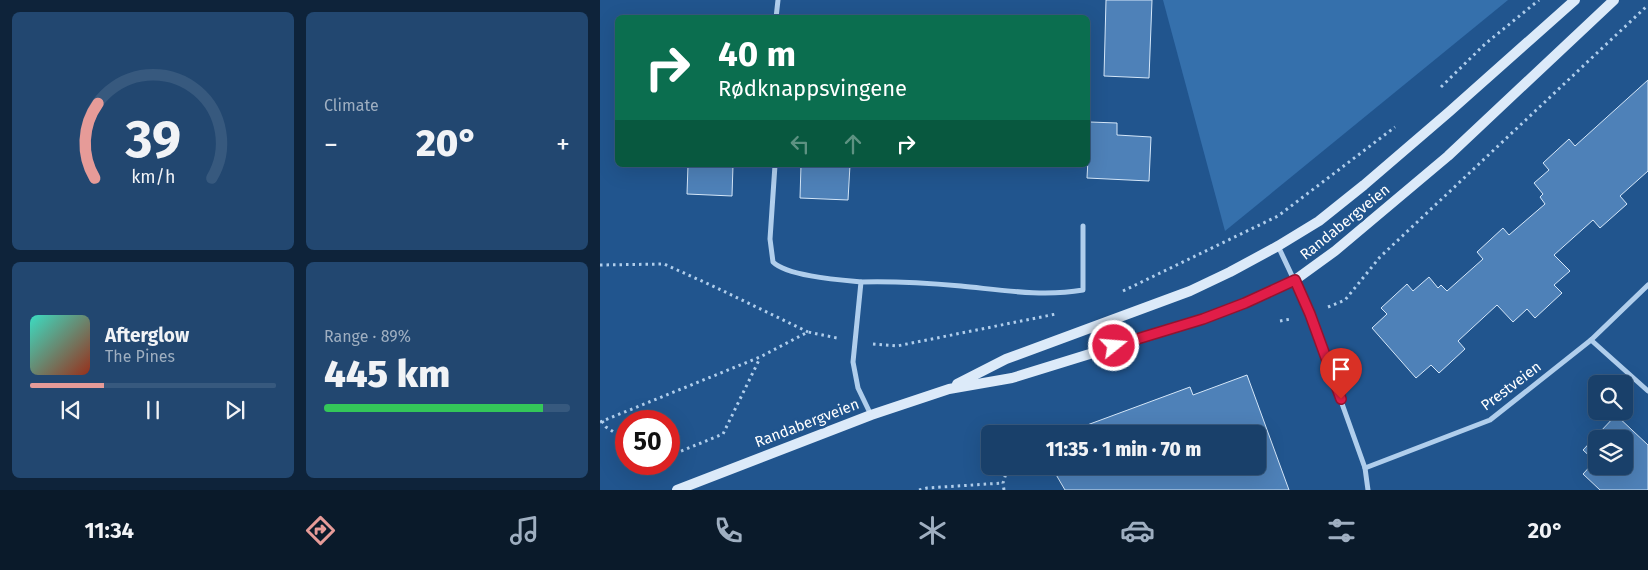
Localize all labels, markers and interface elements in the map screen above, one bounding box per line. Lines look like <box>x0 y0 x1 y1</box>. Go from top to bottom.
text: 40 m <box>718 33 796 75</box>
icon: right <box>635 35 700 100</box>
text: Rødknappsvingene <box>718 75 907 102</box>
text: Climate <box>324 96 379 115</box>
text: 39 <box>124 108 181 171</box>
text: 20° <box>416 120 478 166</box>
text: − <box>324 128 338 161</box>
text: + <box>556 128 570 161</box>
icon: left <box>786 130 814 158</box>
icon: ahead <box>839 130 867 158</box>
icon: right <box>892 130 920 158</box>
text: km/h <box>131 166 175 188</box>
street label: Randabergveien <box>1297 180 1393 264</box>
position arrow <box>1087 319 1139 371</box>
text: Afterglow <box>105 324 189 347</box>
text: Range · 89% <box>324 327 411 346</box>
text: The Pines <box>105 347 175 366</box>
pin <box>1320 348 1362 399</box>
text: 445 km <box>324 351 450 397</box>
icon: arrive <box>1327 355 1355 383</box>
street label: Prestveien <box>1477 357 1545 415</box>
map controls <box>1588 375 1633 475</box>
button: search <box>1588 375 1633 420</box>
street label: Randabergveien <box>752 395 862 451</box>
icon: previous <box>57 396 85 424</box>
icon: pause <box>139 396 167 424</box>
icon: next <box>221 396 249 424</box>
speed limit sign: 50 <box>615 410 680 475</box>
button: layers <box>1588 430 1633 475</box>
text: 11:35 · 1 min · 70 m <box>1046 438 1201 461</box>
icon: directions <box>303 513 338 548</box>
icon: music <box>507 513 542 548</box>
icon: phone <box>711 513 746 548</box>
icon: climate <box>915 513 950 548</box>
icon: car <box>1120 513 1155 548</box>
icon: filters <box>1324 513 1359 548</box>
text: 11:34 <box>85 517 134 544</box>
text: 20° <box>1528 517 1563 544</box>

